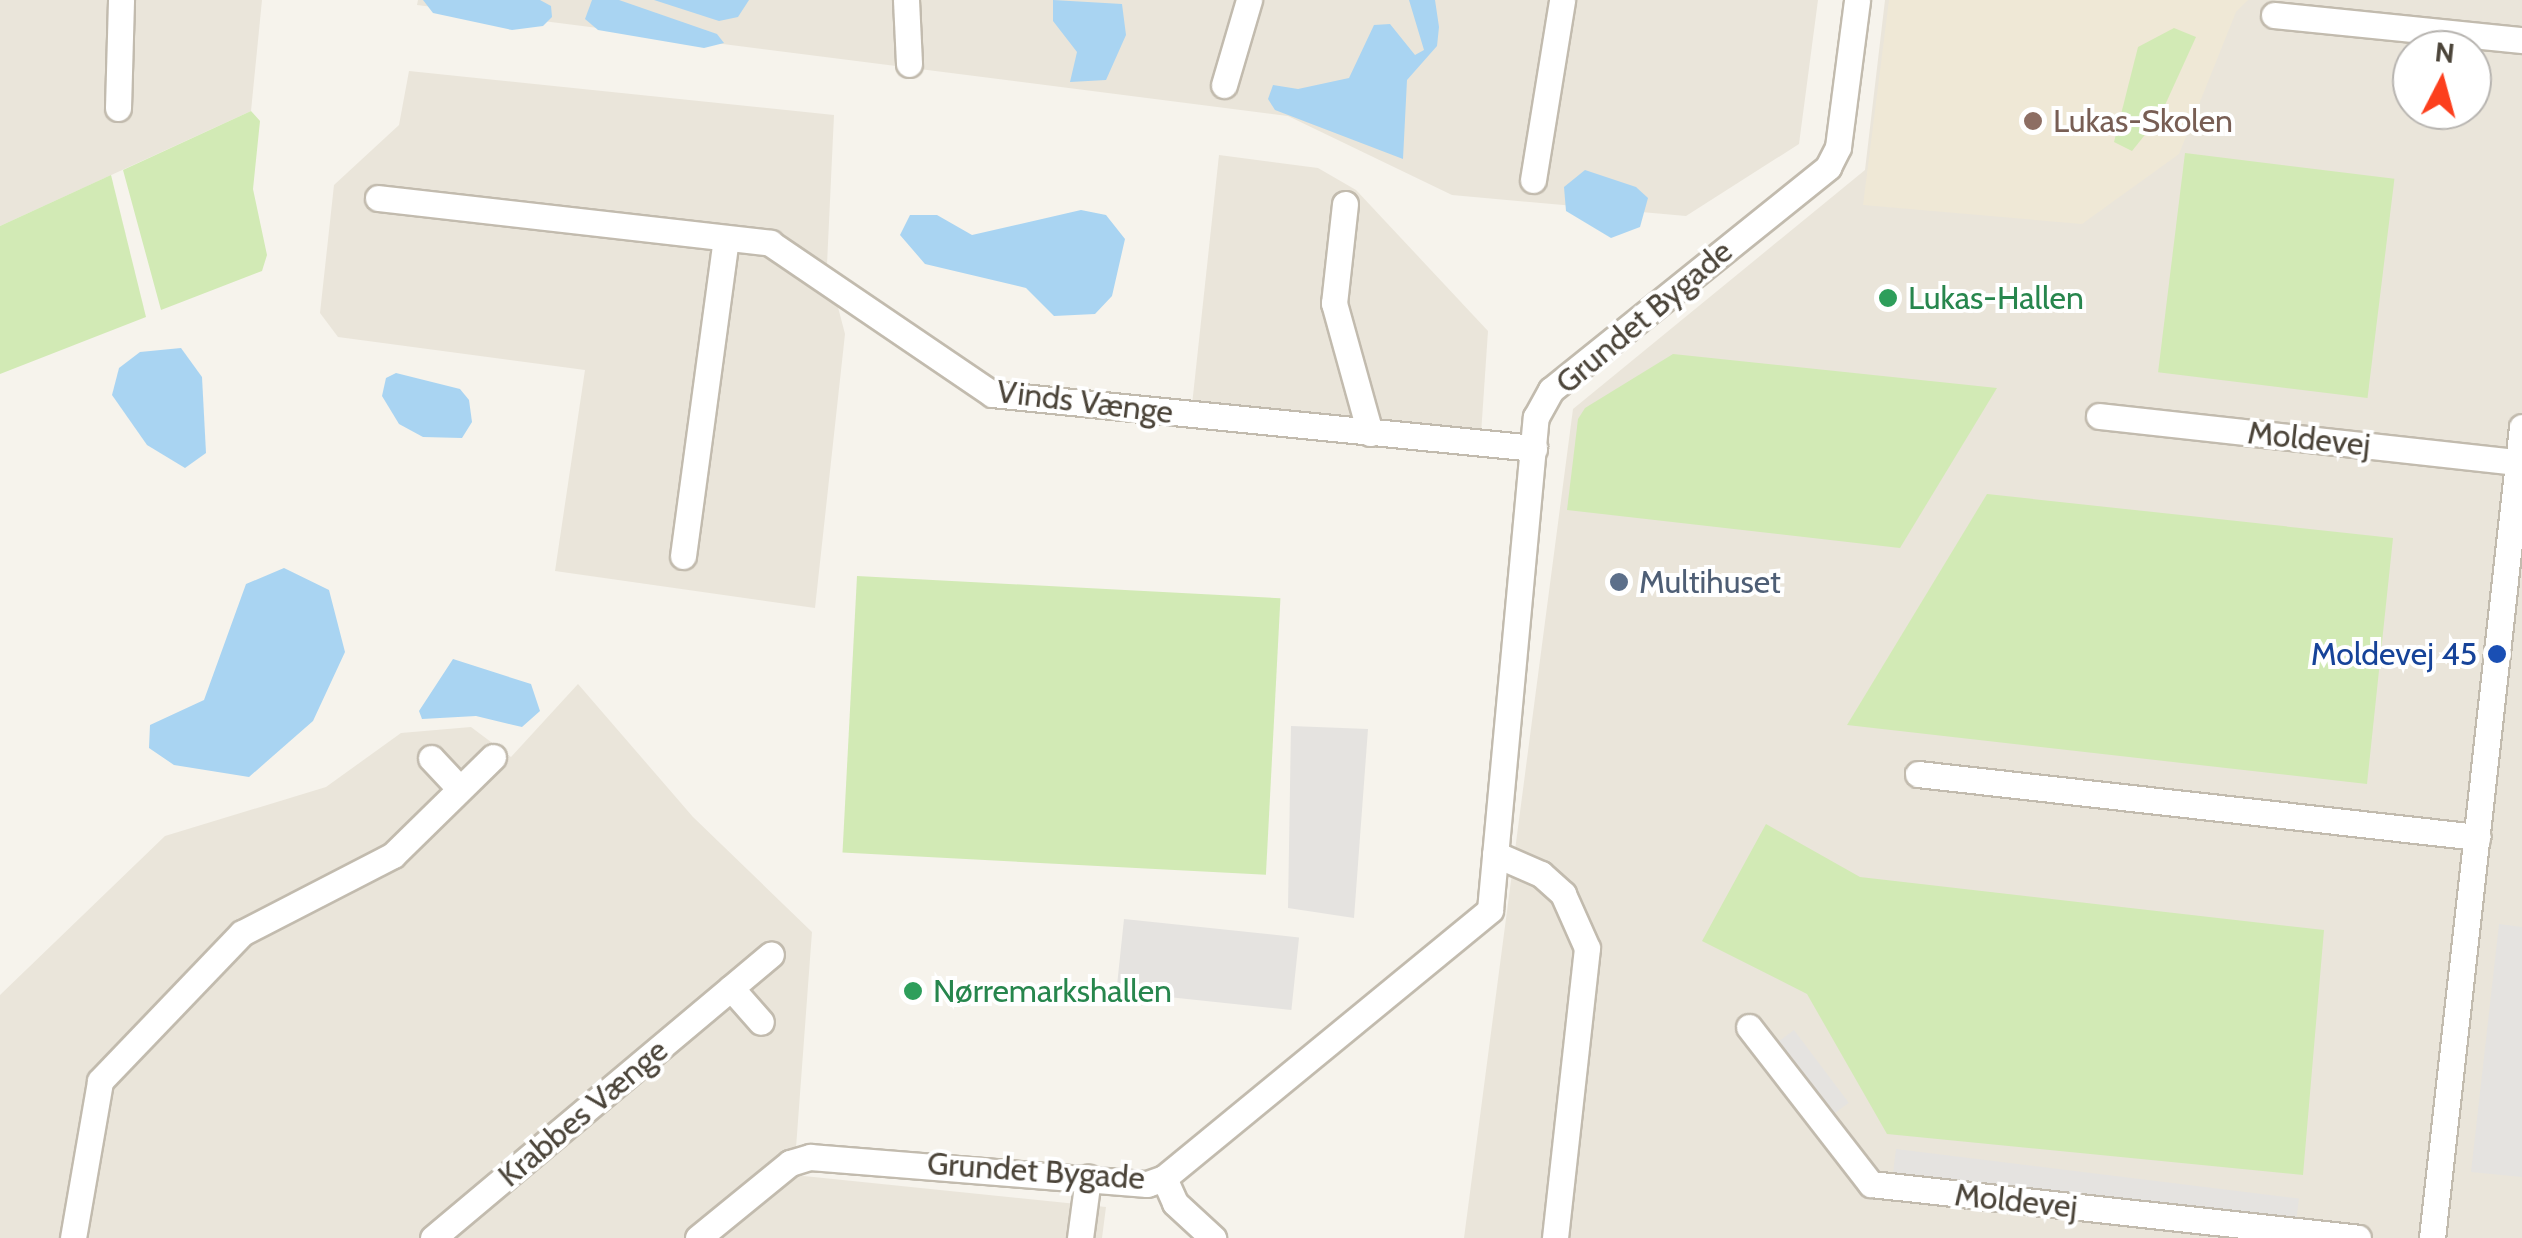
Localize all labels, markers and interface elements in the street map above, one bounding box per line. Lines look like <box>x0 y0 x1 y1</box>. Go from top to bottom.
north arrow <box>2392 30 2492 130</box>
text: N <box>2433 34 2457 70</box>
place label: Lukas-Skolen <box>2053 102 2233 140</box>
marker: Lukas-Skolen <box>2022 110 2044 132</box>
street label: Grundet Bygade <box>1548 232 1740 402</box>
place label: Lukas-Hallen <box>1908 279 2084 317</box>
marker: Lukas-Hallen <box>1877 287 1899 309</box>
street label: Vinds Vænge <box>995 372 1175 432</box>
street label: Moldevej <box>2246 413 2372 465</box>
place label: Multihuset <box>1639 563 1781 601</box>
marker: Multihuset <box>1608 571 1630 593</box>
place label: Moldevej 45 <box>2311 635 2477 673</box>
marker: Moldevej 45 <box>2486 643 2508 665</box>
place label: Nørremarkshallen <box>933 972 1172 1010</box>
marker: Nørremarkshallen <box>902 980 924 1002</box>
street label: Krabbes Vænge <box>491 1031 675 1195</box>
street label: Grundet Bygade <box>926 1144 1146 1198</box>
street label: Moldevej <box>1953 1175 2079 1227</box>

